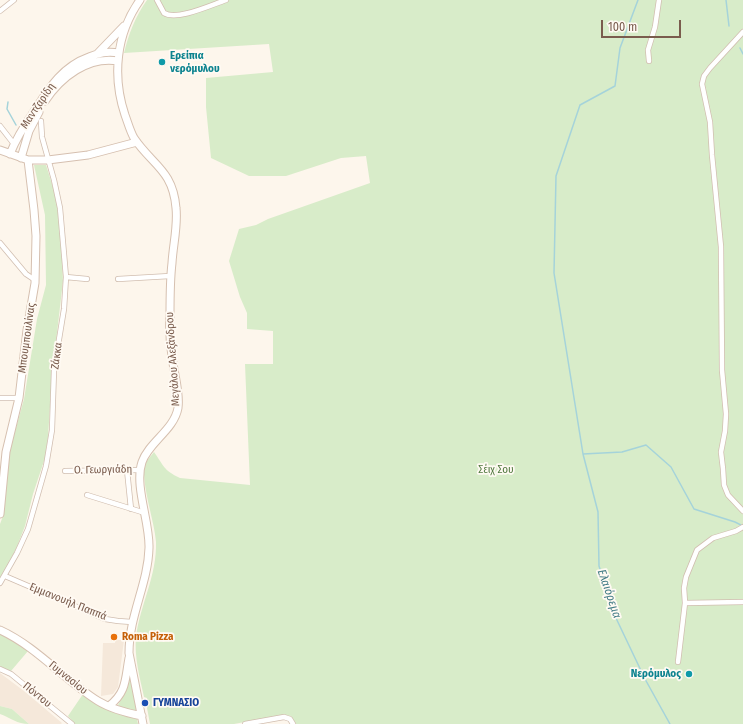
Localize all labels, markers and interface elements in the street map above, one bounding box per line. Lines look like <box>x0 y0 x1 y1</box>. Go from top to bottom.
scale bar <box>603 12 683 38</box>
text: 100 m <box>608 20 637 34</box>
place label: Ερείπια νερόμυλου <box>170 49 220 75</box>
marker: Ερείπια νερόμυλου <box>157 57 167 67</box>
street label: Μαντζαρίδη <box>18 81 58 131</box>
street label: Μπουμπουλίνας <box>16 302 38 374</box>
street label: Μεγάλου Αλεξάνδρου <box>163 311 183 407</box>
street label: Ζάκκα <box>49 342 65 370</box>
street label: Ο. Γεωργιάδη <box>74 463 132 477</box>
park label: Σέιχ Σου <box>478 463 514 477</box>
water label: Ελαιόρεμα <box>594 568 624 620</box>
street label: Εμμανουήλ Παππά <box>27 580 109 624</box>
place label: Roma Pizza <box>122 630 173 644</box>
marker: Roma Pizza <box>109 632 119 642</box>
street label: Γυμνασίου <box>46 658 90 698</box>
place label: Νερόμυλος <box>631 667 681 681</box>
marker: Νερόμυλος <box>684 669 694 679</box>
street label: Πόντου <box>20 680 54 710</box>
place label: ΓΥΜΝΑΣΙΟ <box>153 696 199 710</box>
marker: ΓΥΜΝΑΣΙΟ <box>140 698 150 708</box>

